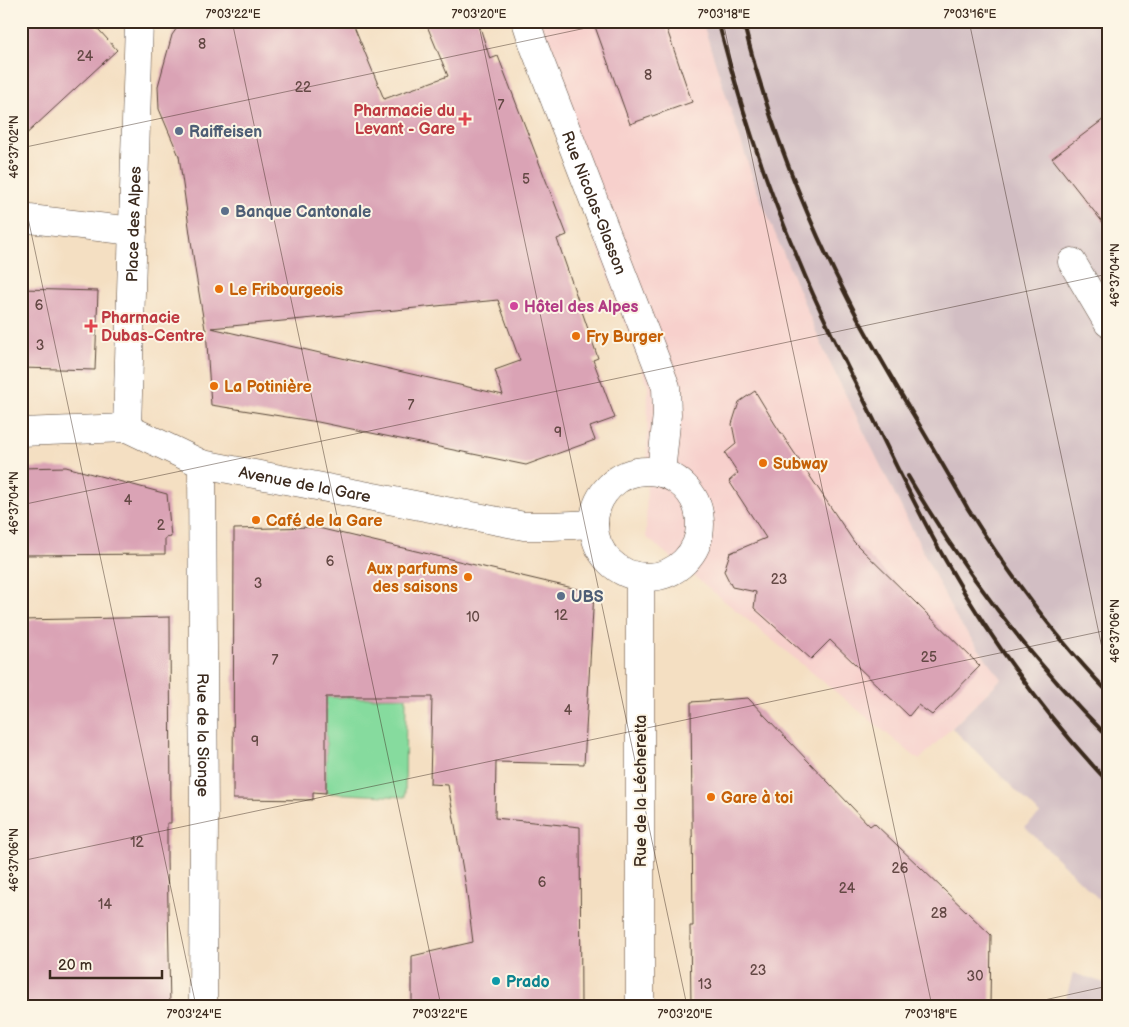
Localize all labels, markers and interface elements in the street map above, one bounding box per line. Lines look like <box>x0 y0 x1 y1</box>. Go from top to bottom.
text: 7°03'22"E <box>205 7 261 22</box>
text: 7°03'20"E <box>451 7 507 22</box>
text: 7°03'18"E <box>698 7 750 22</box>
text: 7°03'16"E <box>944 7 997 22</box>
house number: 8 <box>198 36 206 53</box>
house number: 24 <box>77 48 94 65</box>
house number: 8 <box>644 67 652 84</box>
house number: 22 <box>295 79 312 96</box>
house number: 7 <box>498 97 505 114</box>
place label: Pharmacie du Levant - Gare <box>353 102 455 139</box>
marker: Pharmacie du Levant - Gare <box>459 113 471 125</box>
text: 46°37'02"N <box>7 115 22 179</box>
place label: Raiffeisen <box>189 123 262 142</box>
marker: Raiffeisen <box>173 125 185 137</box>
street label: Rue Nicolas-Glasson <box>557 129 630 277</box>
street label: Place des Alpes <box>123 166 146 282</box>
house number: 5 <box>522 171 530 188</box>
place label: Banque Cantonale <box>235 203 371 222</box>
marker: Banque Cantonale <box>219 205 231 217</box>
text: 46°37'04"N <box>1108 243 1123 307</box>
place label: Le Fribourgeois <box>229 281 343 300</box>
marker: Le Fribourgeois <box>213 283 225 295</box>
house number: 6 <box>35 297 44 314</box>
place label: Hôtel des Alpes <box>524 298 639 317</box>
marker: Hôtel des Alpes <box>508 300 520 312</box>
place label: Pharmacie Dubas-Centre <box>101 309 204 346</box>
marker: Pharmacie Dubas-Centre <box>85 320 97 332</box>
place label: Fry Burger <box>586 328 664 347</box>
marker: Fry Burger <box>570 330 582 342</box>
house number: 3 <box>36 337 44 354</box>
place label: La Potinière <box>224 378 312 397</box>
marker: La Potinière <box>208 380 220 392</box>
house number: 7 <box>408 397 415 414</box>
house number: 9 <box>554 424 562 441</box>
place label: Subway <box>773 455 829 474</box>
marker: Subway <box>757 457 769 469</box>
street label: Avenue de la Gare <box>237 463 373 507</box>
text: 46°37'04"N <box>7 471 22 535</box>
house number: 4 <box>124 492 133 509</box>
place label: Café de la Gare <box>266 512 382 531</box>
marker: Café de la Gare <box>250 514 262 526</box>
house number: 2 <box>157 517 166 534</box>
house number: 6 <box>326 553 335 570</box>
place label: Aux parfums des saisons <box>366 560 458 597</box>
marker: Aux parfums des saisons <box>462 571 474 583</box>
house number: 23 <box>771 571 787 588</box>
house number: 3 <box>254 575 262 592</box>
place label: UBS <box>571 588 604 607</box>
marker: UBS <box>555 590 567 602</box>
text: 46°37'06"N <box>1108 599 1123 663</box>
house number: 12 <box>554 607 569 624</box>
house number: 10 <box>466 609 480 626</box>
house number: 25 <box>921 649 937 666</box>
house number: 7 <box>272 652 279 669</box>
street label: Rue de la Sionge <box>192 673 212 798</box>
house number: 4 <box>564 702 573 719</box>
street label: Rue de la Lécheretta <box>632 715 651 867</box>
house number: 9 <box>251 733 259 750</box>
place label: Gare à toi <box>721 789 793 808</box>
marker: Gare à toi <box>705 791 717 803</box>
text: 46°37'06"N <box>7 828 22 892</box>
house number: 12 <box>130 834 145 851</box>
house number: 26 <box>892 860 909 877</box>
house number: 6 <box>538 874 547 891</box>
house number: 24 <box>839 880 856 897</box>
house number: 14 <box>98 896 112 913</box>
house number: 28 <box>931 905 947 922</box>
scale bar <box>50 947 162 979</box>
text: 20 m <box>58 956 92 975</box>
house number: 23 <box>750 962 766 979</box>
house number: 30 <box>967 968 983 985</box>
place label: Prado <box>506 973 550 992</box>
marker: Prado <box>490 975 502 987</box>
house number: 13 <box>698 976 712 993</box>
text: 7°03'24"E <box>166 1007 222 1022</box>
text: 7°03'22"E <box>412 1007 468 1022</box>
text: 7°03'20"E <box>657 1007 713 1022</box>
text: 7°03'18"E <box>905 1007 957 1022</box>

